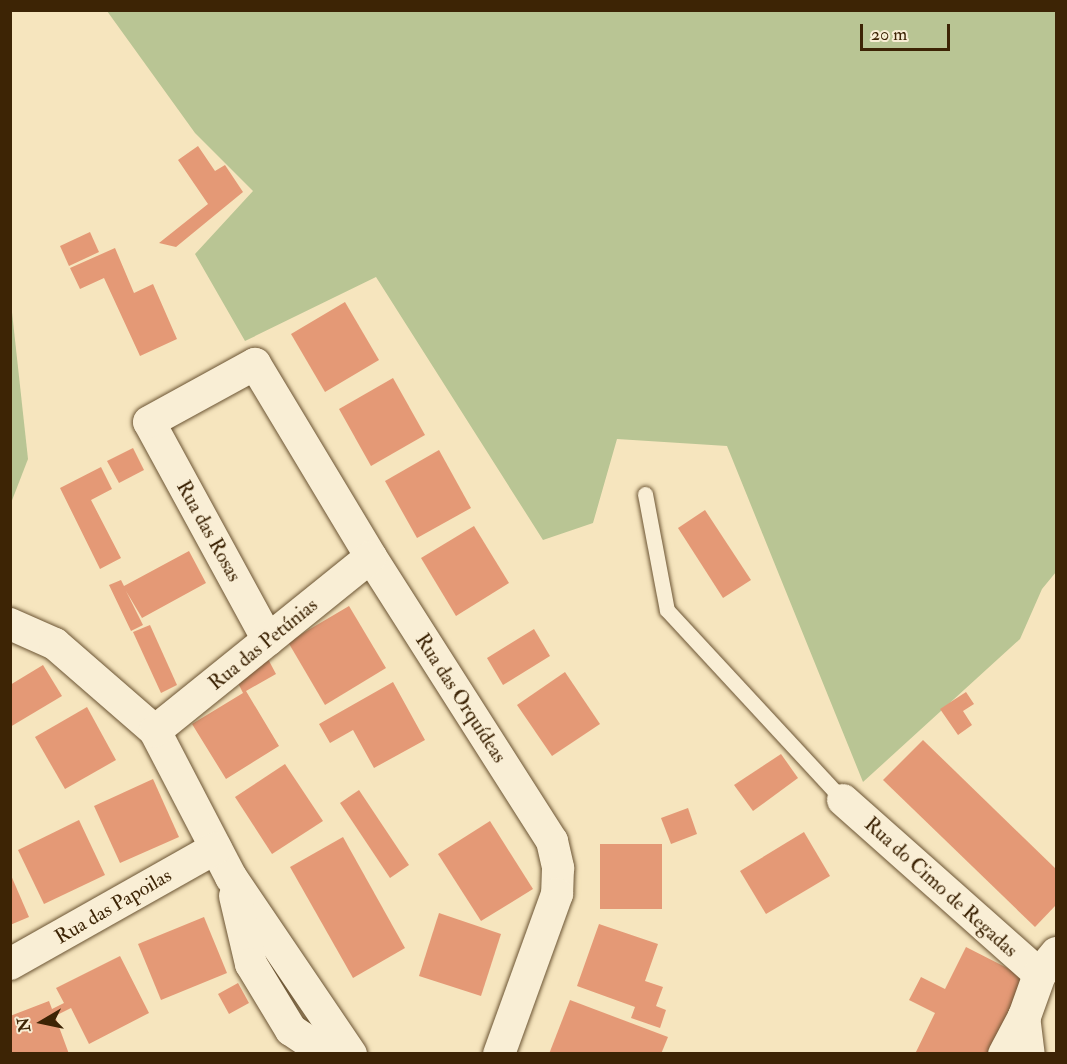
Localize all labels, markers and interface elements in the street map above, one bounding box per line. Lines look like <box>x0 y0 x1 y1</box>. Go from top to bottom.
scale bar <box>863 12 953 50</box>
text: 20 m <box>871 23 907 46</box>
street label: Rua das Rosas <box>171 476 247 586</box>
street label: Rua das Petúnias <box>204 593 322 695</box>
street label: Rua das Orquídeas <box>410 629 512 767</box>
street label: Rua do Cimo de Regadas <box>860 812 1022 962</box>
street label: Rua das Papoilas <box>50 863 176 949</box>
north arrow <box>12 992 72 1052</box>
text: N <box>13 1016 35 1033</box>

